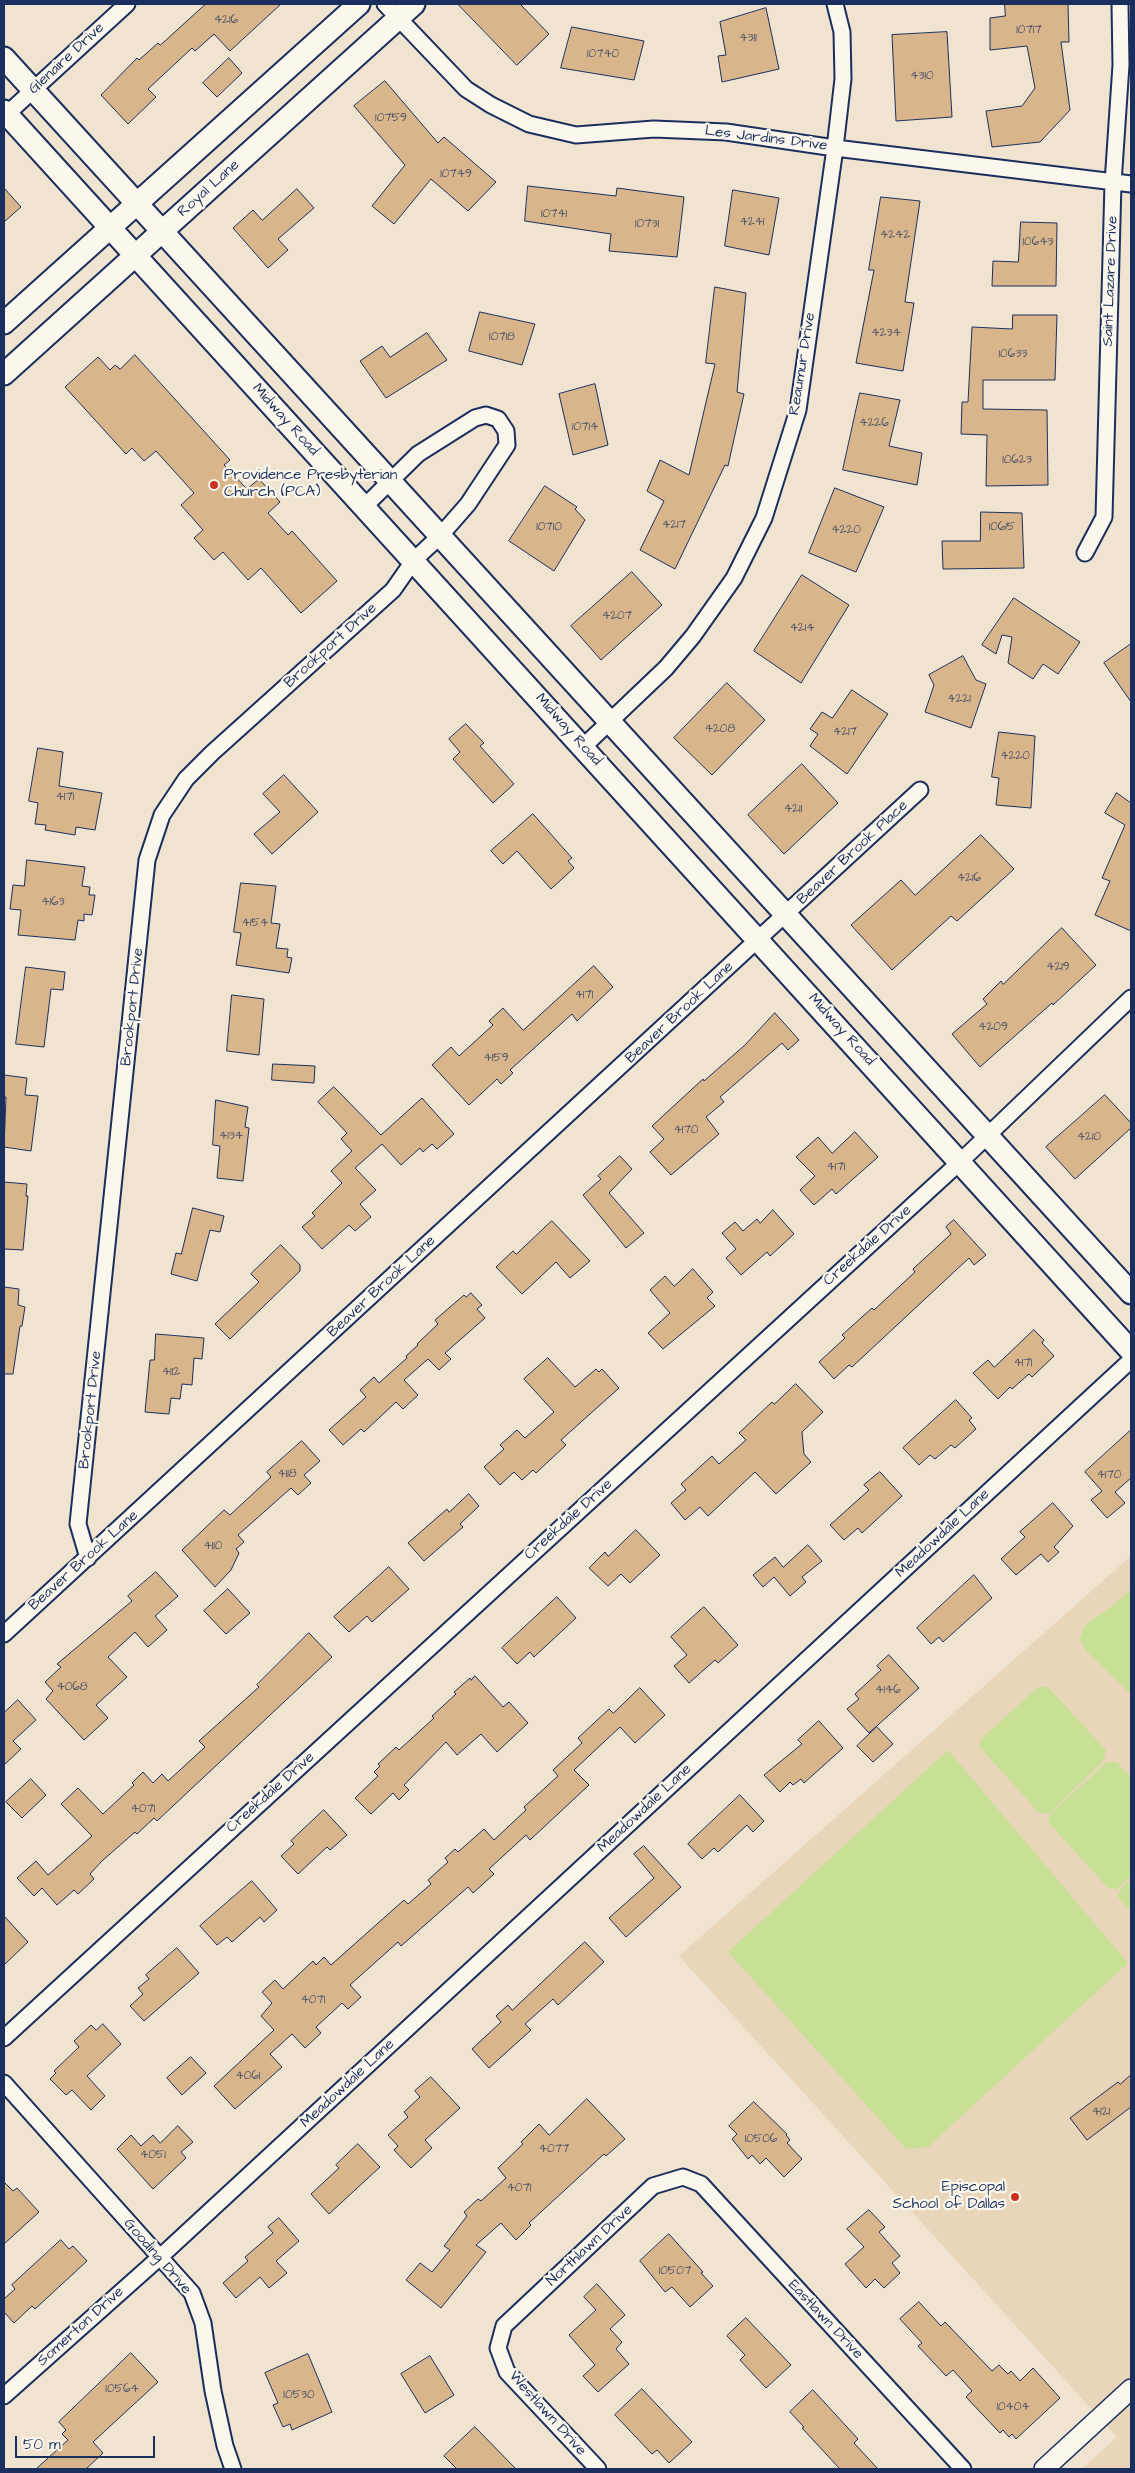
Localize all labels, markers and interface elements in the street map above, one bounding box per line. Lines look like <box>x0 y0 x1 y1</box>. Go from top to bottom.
house number: 4216 <box>214 13 238 27</box>
street label: Glenaire Drive <box>25 19 109 99</box>
house number: 10717 <box>1016 23 1042 37</box>
house number: 4311 <box>739 31 757 45</box>
house number: 10740 <box>587 47 619 61</box>
house number: 4310 <box>910 69 934 83</box>
house number: 10759 <box>375 111 407 125</box>
street label: Les Jardins Drive <box>704 123 828 155</box>
street label: Royal Lane <box>174 157 244 221</box>
house number: 10749 <box>440 167 472 181</box>
house number: 10741 <box>541 207 567 221</box>
house number: 4241 <box>740 215 764 229</box>
street label: Saint Lazare Drive <box>1100 215 1122 347</box>
house number: 10731 <box>635 217 659 231</box>
house number: 4242 <box>880 228 910 242</box>
house number: 10643 <box>1023 235 1053 249</box>
street label: Reaumur Drive <box>786 311 820 417</box>
house number: 4234 <box>871 326 901 340</box>
house number: 10718 <box>489 330 515 344</box>
house number: 10633 <box>999 347 1027 361</box>
street label: Midway Road <box>248 380 322 460</box>
house number: 4226 <box>859 416 889 430</box>
house number: 10714 <box>572 420 598 434</box>
house number: 10623 <box>1002 453 1032 467</box>
place label: Providence Presbyterian Church (PCA) <box>224 467 397 502</box>
marker: Providence Presbyterian Church (PCA) <box>208 479 220 491</box>
house number: 4217 <box>662 518 686 532</box>
house number: 10710 <box>536 520 562 534</box>
house number: 10615 <box>989 520 1015 534</box>
house number: 4220 <box>831 523 861 537</box>
street label: Brookport Drive <box>281 600 381 692</box>
house number: 4207 <box>602 609 632 623</box>
house number: 4214 <box>790 621 814 635</box>
street label: Midway Road <box>531 690 605 770</box>
house number: 4221 <box>947 692 971 706</box>
house number: 4208 <box>705 722 735 736</box>
house number: 4217 <box>833 725 857 739</box>
house number: 4220 <box>1000 749 1030 763</box>
house number: 4171 <box>56 790 74 804</box>
street label: Beaver Brook Place <box>794 797 912 909</box>
house number: 4211 <box>784 802 802 816</box>
house number: 4216 <box>957 871 981 885</box>
house number: 4163 <box>41 895 65 909</box>
house number: 4154 <box>242 916 268 930</box>
street label: Brookport Drive <box>118 947 148 1067</box>
street label: Beaver Brook Lane <box>622 958 738 1068</box>
house number: 4219 <box>1046 960 1070 974</box>
house number: 4171 <box>575 988 593 1002</box>
street label: Midway Road <box>804 990 878 1070</box>
house number: 4209 <box>978 1020 1008 1034</box>
house number: 4159 <box>483 1051 509 1065</box>
house number: 4170 <box>674 1123 698 1137</box>
house number: 4134 <box>219 1129 243 1143</box>
house number: 4210 <box>1077 1130 1101 1144</box>
house number: 4171 <box>827 1160 845 1174</box>
street label: Creekdale Drive <box>820 1202 916 1290</box>
street label: Beaver Brook Lane <box>324 1232 440 1342</box>
street label: Brookport Drive <box>76 1350 106 1470</box>
house number: 4171 <box>1014 1356 1032 1370</box>
house number: 4112 <box>162 1365 180 1379</box>
house number: 4118 <box>277 1467 297 1481</box>
house number: 4170 <box>1097 1468 1121 1482</box>
street label: Creekdale Drive <box>521 1476 617 1564</box>
street label: Meadowdale Lane <box>892 1486 994 1582</box>
street label: Beaver Brook Lane <box>25 1507 143 1615</box>
house number: 4110 <box>204 1539 222 1553</box>
house number: 4068 <box>56 1680 88 1694</box>
house number: 4146 <box>875 1683 901 1697</box>
street label: Creekdale Drive <box>223 1749 319 1837</box>
street label: Meadowdale Lane <box>594 1761 696 1857</box>
house number: 4071 <box>131 1802 155 1816</box>
house number: 4071 <box>301 1993 325 2007</box>
street label: Meadowdale Lane <box>297 2036 399 2132</box>
house number: 4061 <box>236 2069 260 2083</box>
house number: 4121 <box>1092 2105 1110 2119</box>
house number: 10506 <box>745 2132 777 2146</box>
house number: 4077 <box>539 2142 569 2156</box>
house number: 4051 <box>140 2148 166 2162</box>
place label: Episcopal School of Dallas <box>893 2179 1005 2214</box>
house number: 4071 <box>507 2181 531 2195</box>
marker: Episcopal School of Dallas <box>1009 2191 1021 2203</box>
street label: Northlawn Drive <box>543 2201 637 2291</box>
street label: Gooding Drive <box>119 2215 195 2299</box>
house number: 10507 <box>659 2264 691 2278</box>
street label: Eastlawn Drive <box>784 2277 866 2363</box>
street label: Somerton Drive <box>34 2283 128 2371</box>
street label: Westlawn Drive <box>504 2368 590 2460</box>
house number: 10564 <box>105 2382 139 2396</box>
house number: 10530 <box>283 2388 315 2402</box>
house number: 10404 <box>996 2400 1030 2414</box>
scale bar <box>18 2426 158 2458</box>
text: 50 m <box>23 2434 61 2455</box>

